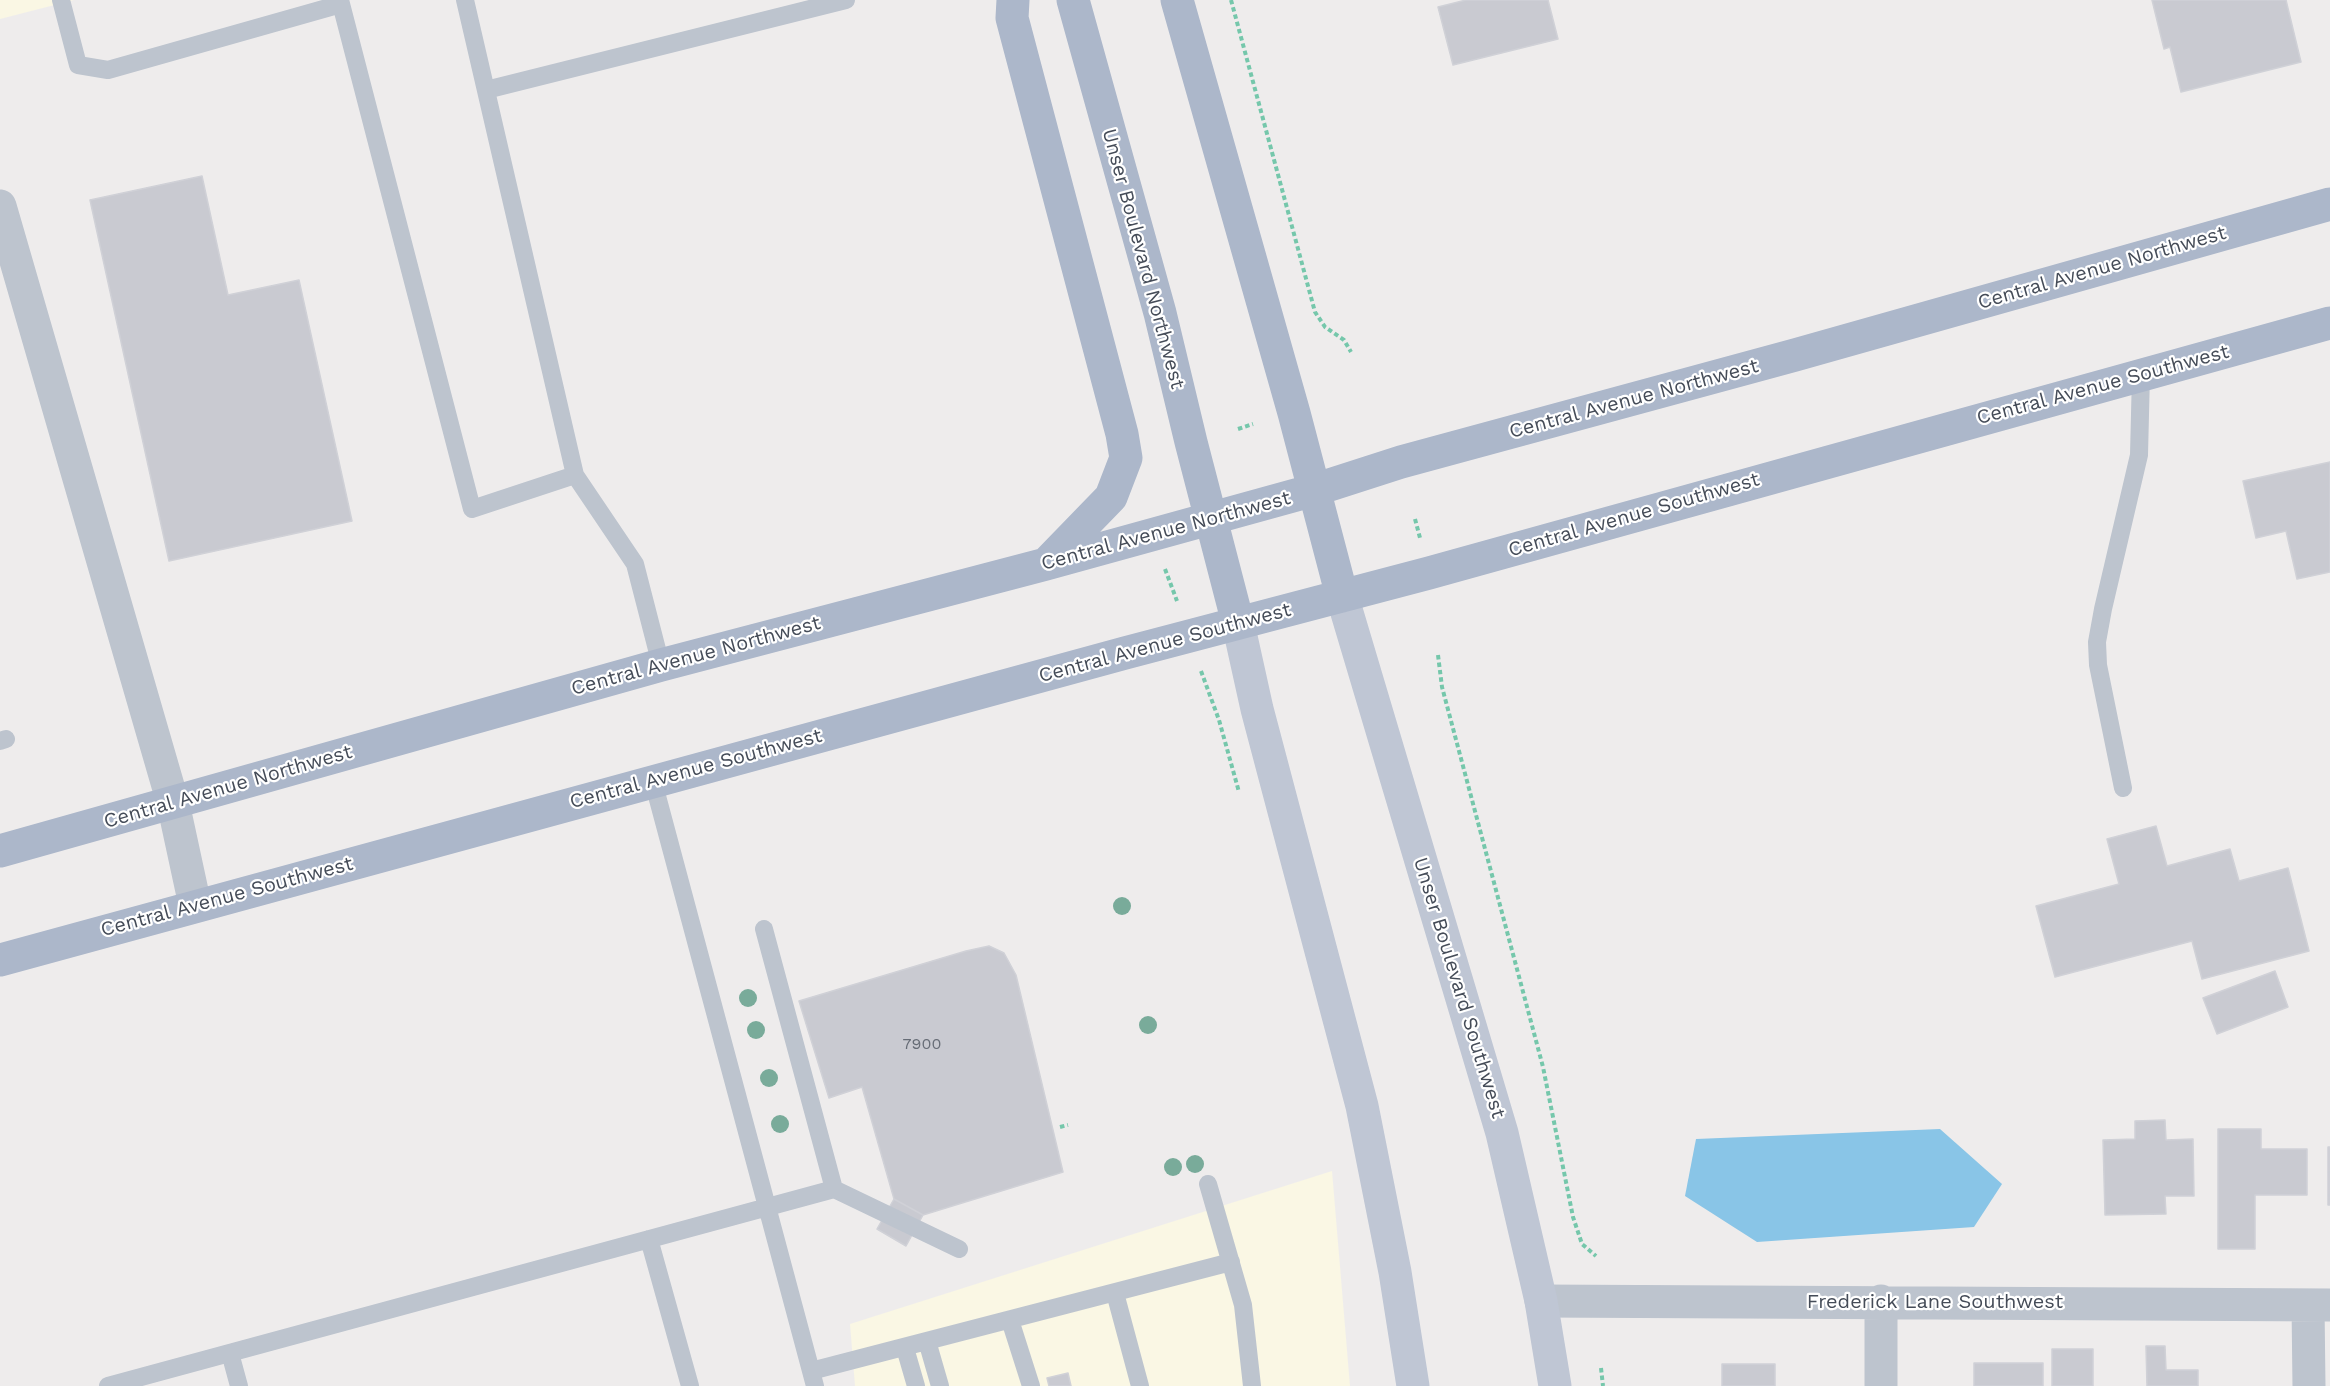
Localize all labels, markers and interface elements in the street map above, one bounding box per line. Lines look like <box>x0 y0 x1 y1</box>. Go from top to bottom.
street label: Unser Boulevard Northwest <box>1097 126 1189 392</box>
street label: Central Avenue Northwest <box>1975 221 2229 315</box>
street label: Central Avenue Southwest <box>1974 340 2232 430</box>
street label: Central Avenue Northwest <box>1507 354 1761 444</box>
street label: Central Avenue Southwest <box>1506 468 1762 562</box>
street label: Central Avenue Northwest <box>1039 486 1293 576</box>
street label: Central Avenue Southwest <box>1036 598 1294 688</box>
street label: Central Avenue Northwest <box>569 611 823 701</box>
street label: Central Avenue Southwest <box>567 724 825 814</box>
street label: Central Avenue Northwest <box>101 740 355 834</box>
street label: Central Avenue Southwest <box>98 852 356 942</box>
street label: Unser Boulevard Southwest <box>1408 855 1510 1121</box>
house number: 7900 <box>903 1034 941 1054</box>
street label: Frederick Lane Southwest <box>1807 1290 2063 1314</box>

